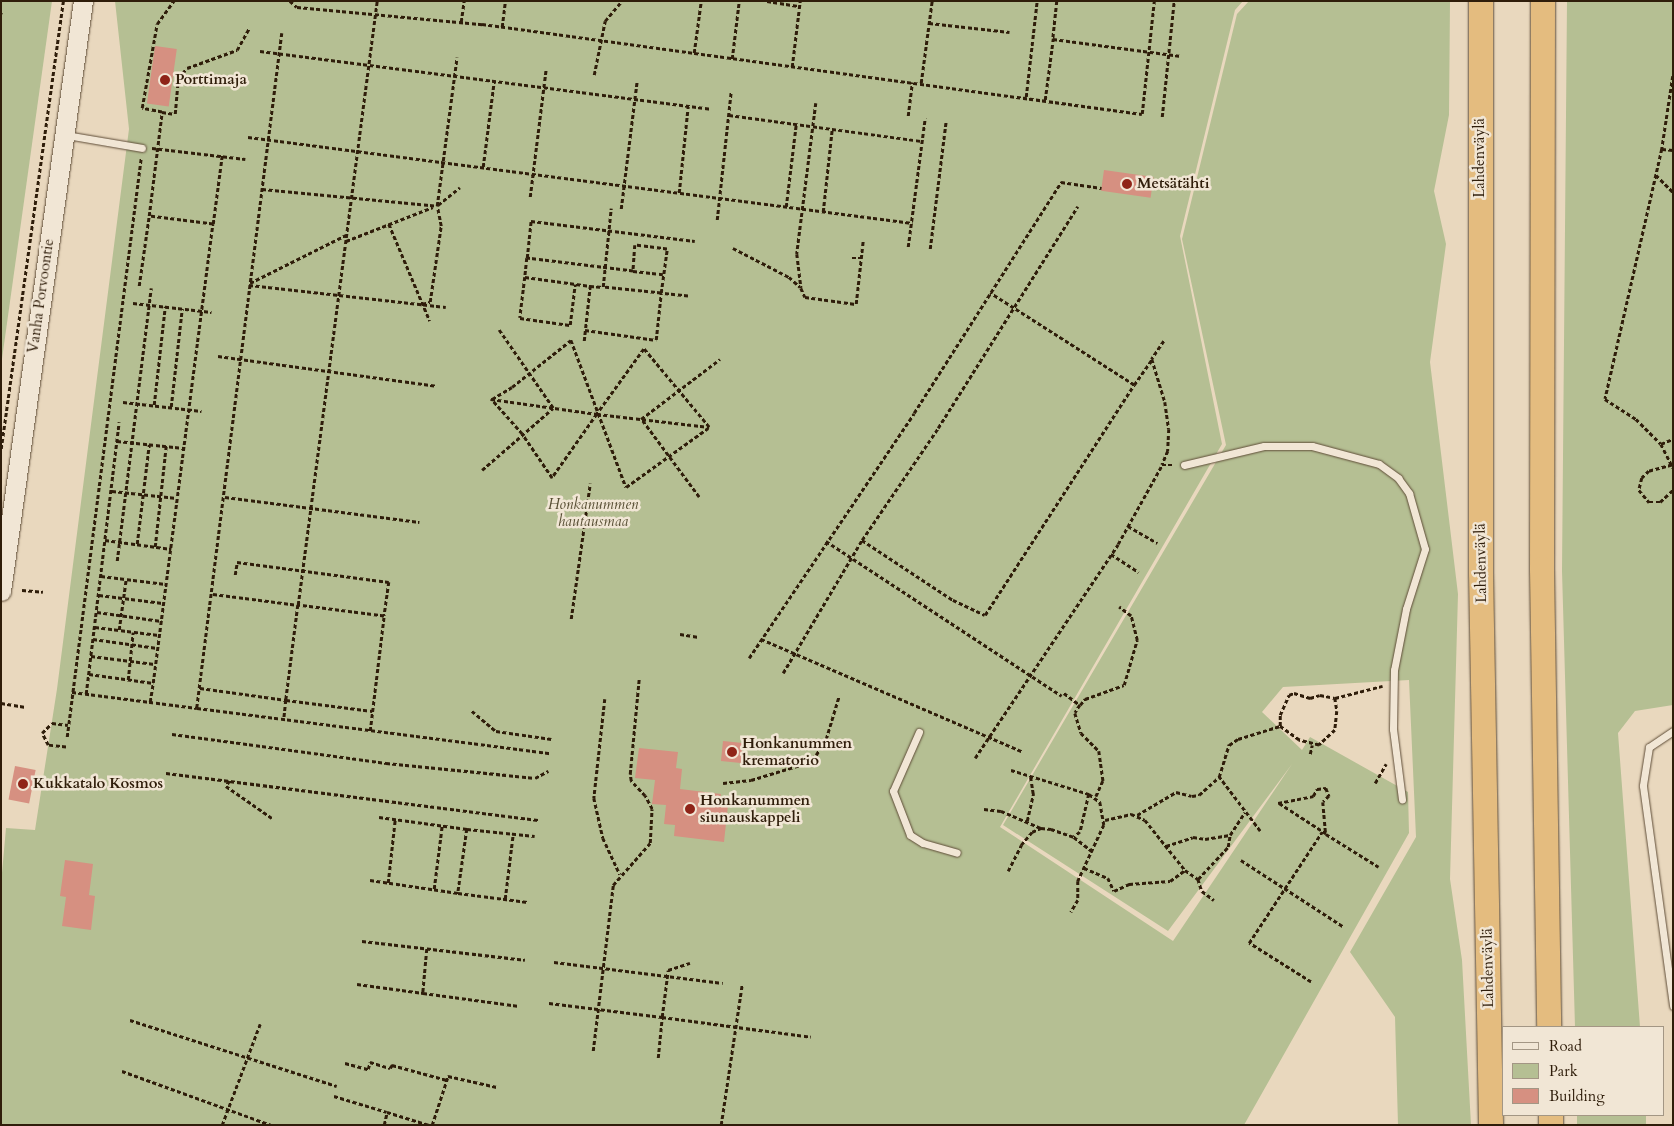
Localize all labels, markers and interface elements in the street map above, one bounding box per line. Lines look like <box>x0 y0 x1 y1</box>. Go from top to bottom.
place label: Porttimaja <box>175 71 247 89</box>
marker: Porttimaja <box>159 74 171 86</box>
street label: Lahdenväylä <box>1471 118 1489 198</box>
place label: Metsätähti <box>1137 175 1209 193</box>
marker: Metsätähti <box>1121 178 1133 190</box>
street label: Vanha Porvoontie <box>24 238 58 354</box>
park label: Honkanummen hautausmaa <box>548 495 638 530</box>
street label: Lahdenväylä <box>1471 523 1491 603</box>
place label: Honkanummen krematorio <box>742 734 852 769</box>
marker: Honkanummen krematorio <box>726 746 738 758</box>
place label: Kukkatalo Kosmos <box>33 775 163 793</box>
marker: Kukkatalo Kosmos <box>17 778 29 790</box>
place label: Honkanummen siunauskappeli <box>700 791 810 826</box>
marker: Honkanummen siunauskappeli <box>684 803 696 815</box>
street label: Lahdenväylä <box>1478 928 1498 1008</box>
legend <box>1502 1026 1664 1116</box>
text: Road <box>1549 1036 1582 1056</box>
text: Park <box>1549 1061 1578 1081</box>
text: Building <box>1549 1086 1605 1106</box>

